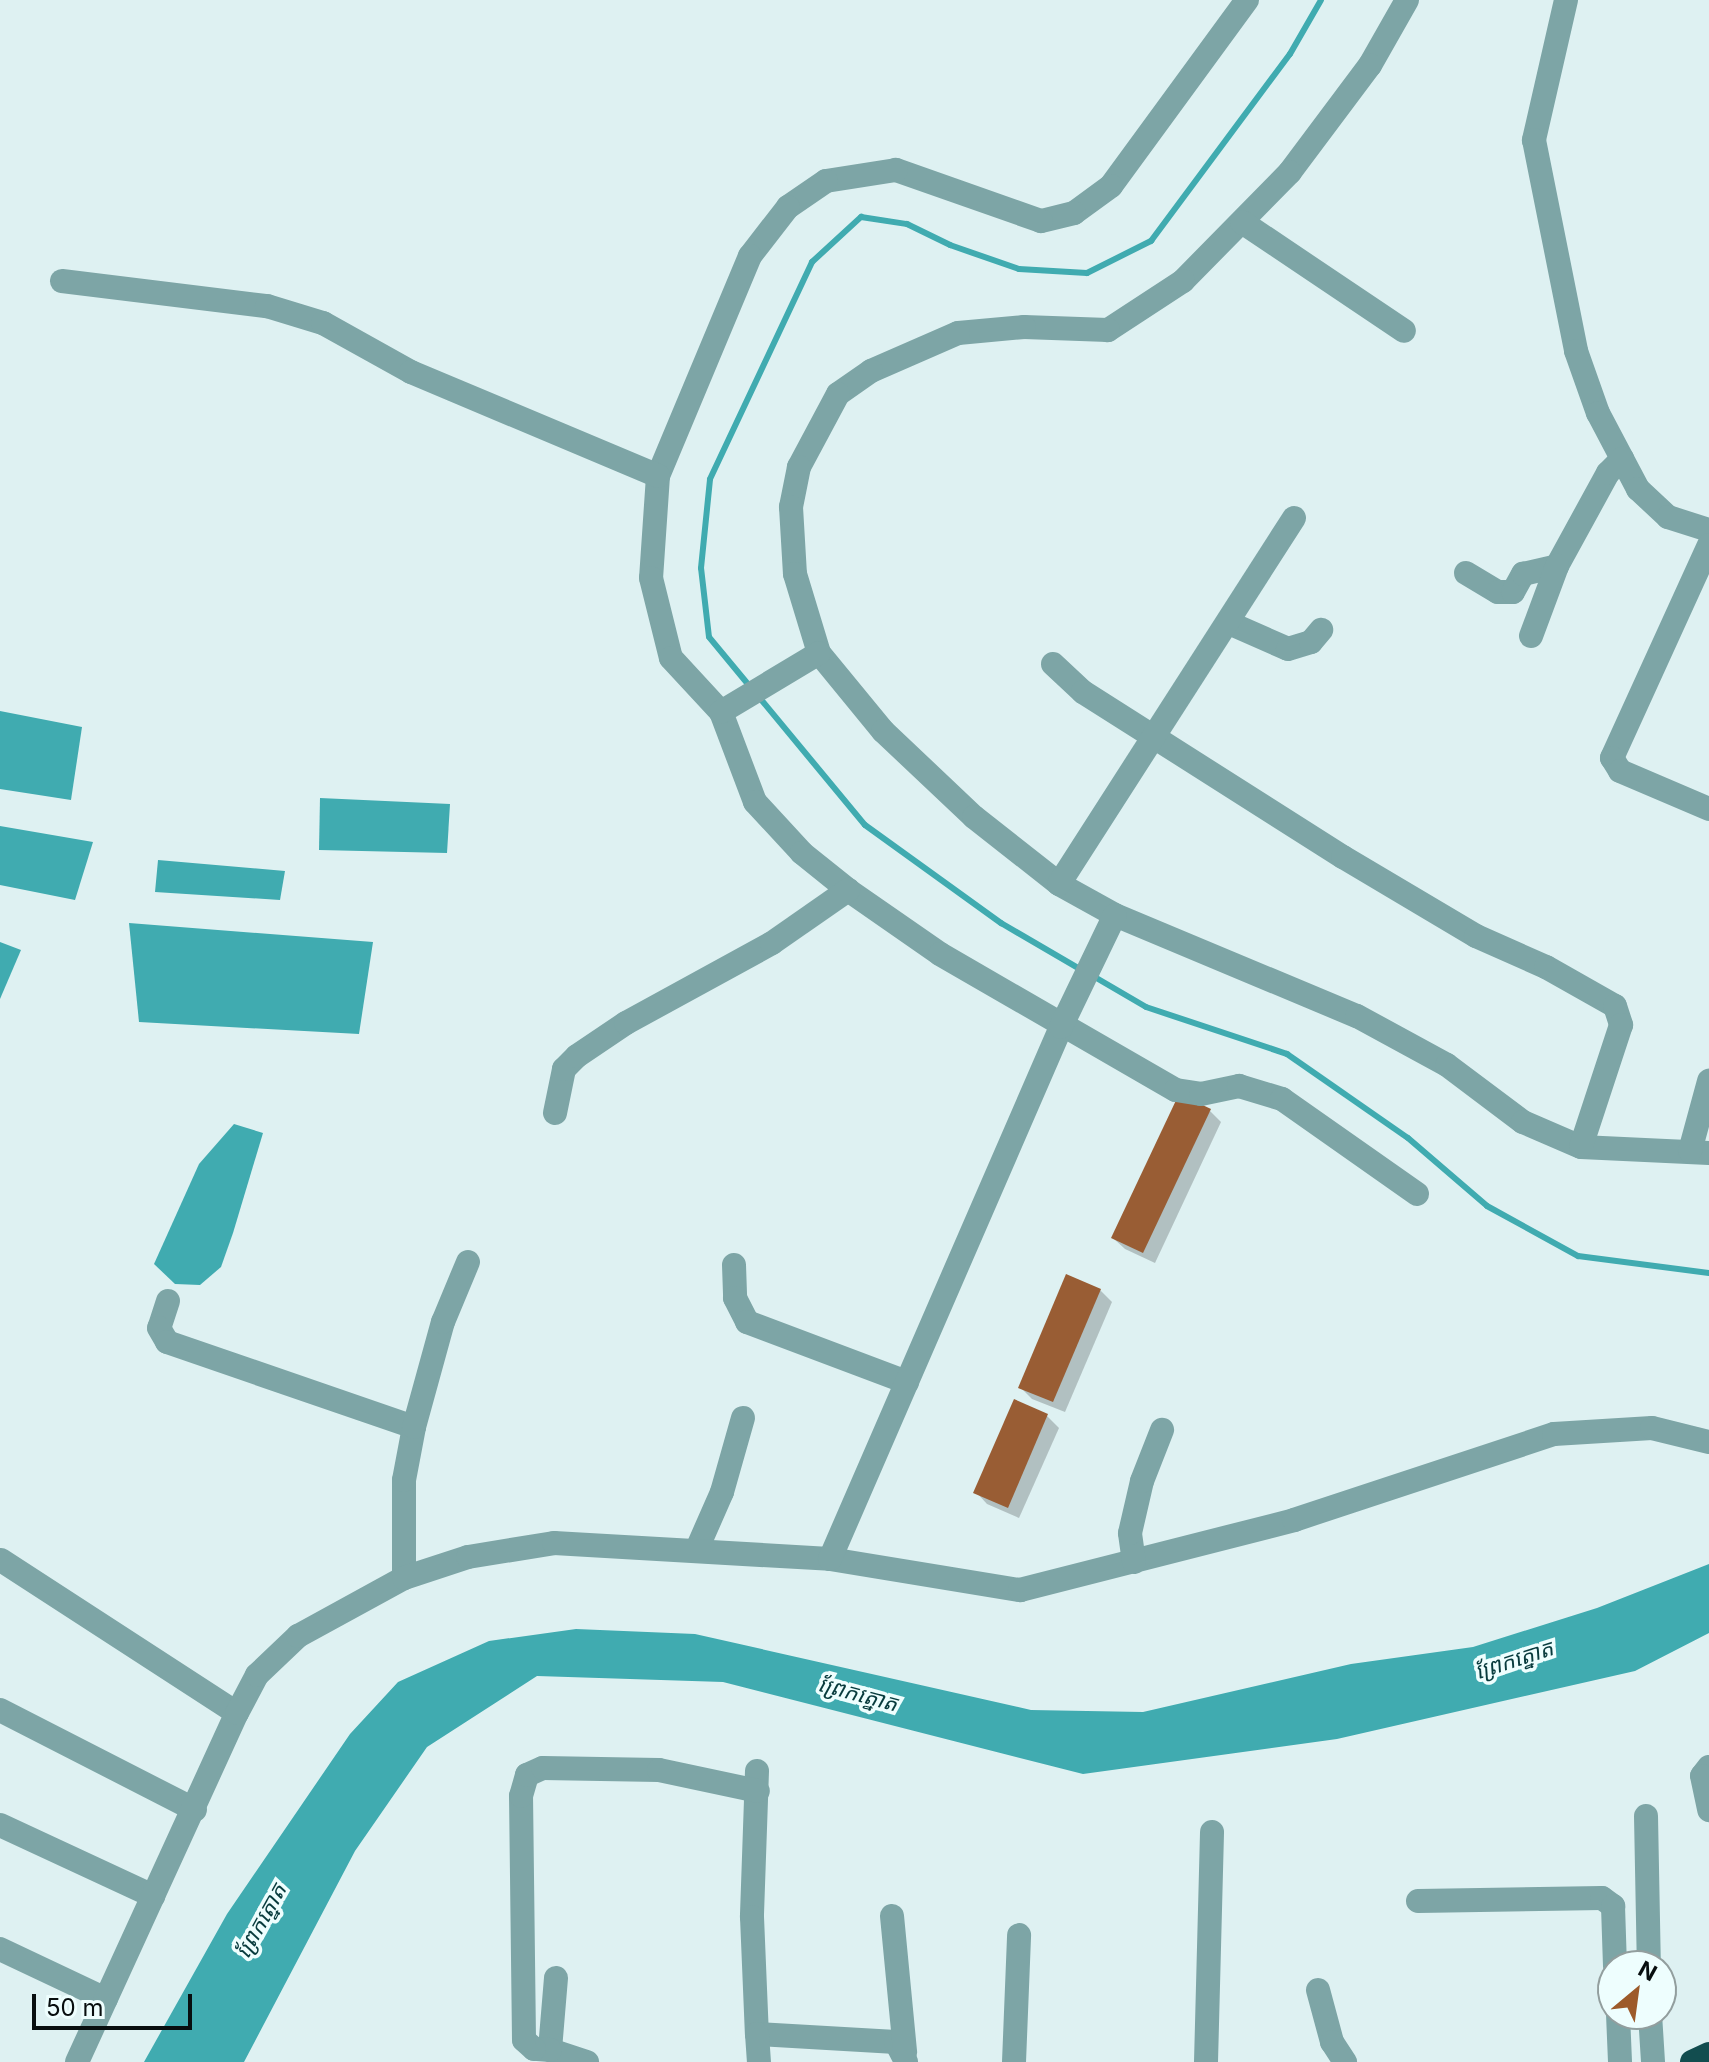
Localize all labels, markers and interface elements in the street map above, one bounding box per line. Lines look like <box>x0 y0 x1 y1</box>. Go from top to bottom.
water label: ព្រែកត្នោត <box>1471 1635 1557 1685</box>
water label: ព្រែកត្នោត <box>815 1671 901 1717</box>
water label: ព្រែកត្នោត <box>230 1879 292 1963</box>
north arrow <box>1597 1950 1677 2030</box>
text: N <box>1634 1955 1661 1986</box>
scale bar <box>36 1978 196 2028</box>
text: 50 m <box>46 1993 104 2022</box>

